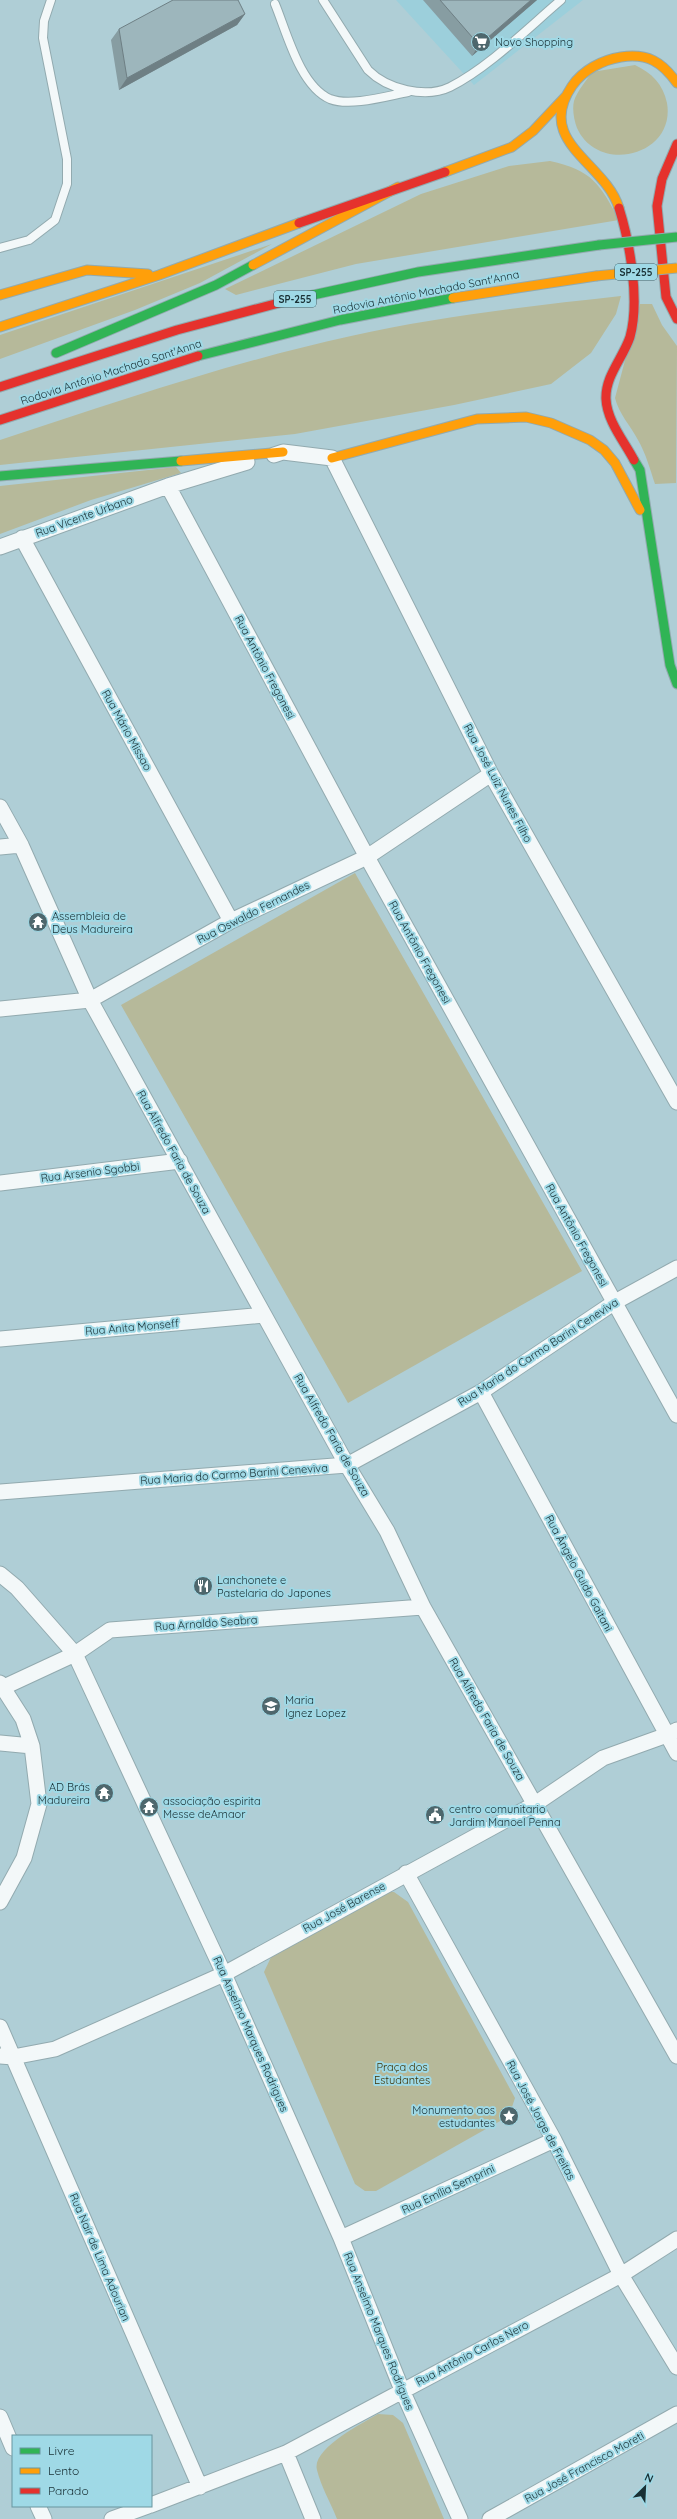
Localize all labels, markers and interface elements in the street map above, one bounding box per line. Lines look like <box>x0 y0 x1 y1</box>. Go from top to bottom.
supermarket icon: Novo Shopping <box>470 31 492 53</box>
place label: Novo Shopping <box>495 35 573 49</box>
road number: SP-255 <box>615 264 657 280</box>
street label: Rodovia Antônio Machado Sant'Anna <box>332 267 520 317</box>
road number: SP-255 <box>274 291 316 307</box>
street label: Rodovia Antônio Machado Sant'Anna <box>19 336 203 408</box>
street label: Rua Vicente Urbano <box>33 492 135 540</box>
street label: Rua Antônio Fregonesi <box>232 613 298 721</box>
street label: Rua Mário Missao <box>99 687 155 773</box>
street label: Rua José Luiz Nunes Filho <box>461 721 535 845</box>
street label: Rua Oswaldo Fernandes <box>194 878 312 946</box>
street label: Rua Antônio Fregonesi <box>386 898 454 1006</box>
place label: Assembleia de Deus Madureira <box>52 909 133 936</box>
temple icon: Assembleia de Deus Madureira <box>27 911 49 933</box>
street label: Rua Alfredo Faria de Souza <box>134 1088 214 1216</box>
street label: Rua Arsenio Sgobbi <box>40 1159 140 1185</box>
street label: Rua Antônio Fregonesi <box>543 1181 611 1289</box>
street label: Rua Maria do Carmo Barini Ceneviva <box>455 1295 621 1409</box>
street label: Rua Anita Monseff <box>85 1316 179 1338</box>
street label: Rua Alfredo Faria de Souza <box>291 1371 373 1499</box>
street label: Rua Maria do Carmo Barini Ceneviva <box>140 1460 328 1488</box>
street label: Rua Ângelo Guido Gaitani <box>542 1512 616 1634</box>
place label: Lanchonete e Pastelaria do Japones <box>217 1573 331 1600</box>
restaurant icon: Lanchonete e Pastelaria do Japones <box>192 1575 214 1597</box>
street label: Rua Arnaldo Seabra <box>154 1612 258 1634</box>
street label: Rua Alfredo Faria de Souza <box>446 1655 528 1783</box>
place label: Maria Ignez Lopez <box>285 1693 346 1720</box>
school or university icon: Maria Ignez Lopez <box>260 1695 282 1717</box>
place label: AD Brás Madureira <box>38 1780 90 1807</box>
temple icon: AD Brás Madureira <box>93 1782 115 1804</box>
place label: associação espirita Messe deAmaor <box>163 1794 261 1821</box>
temple icon: associação espirita Messe deAmaor <box>138 1796 160 1818</box>
place label: centro comunitario Jardim Manoel Penna <box>449 1802 561 1829</box>
public building icon: centro comunitario Jardim Manoel Penna <box>424 1804 446 1826</box>
street label: Rua José Barense <box>300 1879 388 1935</box>
street label: Rua Anselmo Marques Rodrigues <box>210 1954 292 2114</box>
street label: Rua José Jorge de Freitas <box>503 2058 579 2182</box>
park label: Praça dos Estudantes <box>374 2060 430 2087</box>
place label: Monumento aos estudantes <box>412 2103 495 2130</box>
place icon: Monumento aos estudantes <box>498 2105 520 2127</box>
street label: Rua Emília Semprini <box>399 2161 497 2217</box>
street label: Rua Nair de Lima Adourian <box>67 2191 133 2323</box>
street label: Rua Anselmo Marques Rodrigues <box>341 2250 417 2412</box>
street label: Rua Antônio Carlos Nero <box>413 2317 531 2389</box>
street label: Rua José Francisco Moreti <box>522 2428 646 2506</box>
legend <box>12 2435 152 2507</box>
text: Livre <box>48 2443 75 2458</box>
text: Lento <box>48 2463 79 2478</box>
north arrow <box>625 2467 665 2507</box>
text: N <box>643 2470 656 2486</box>
text: Parado <box>48 2483 89 2498</box>

